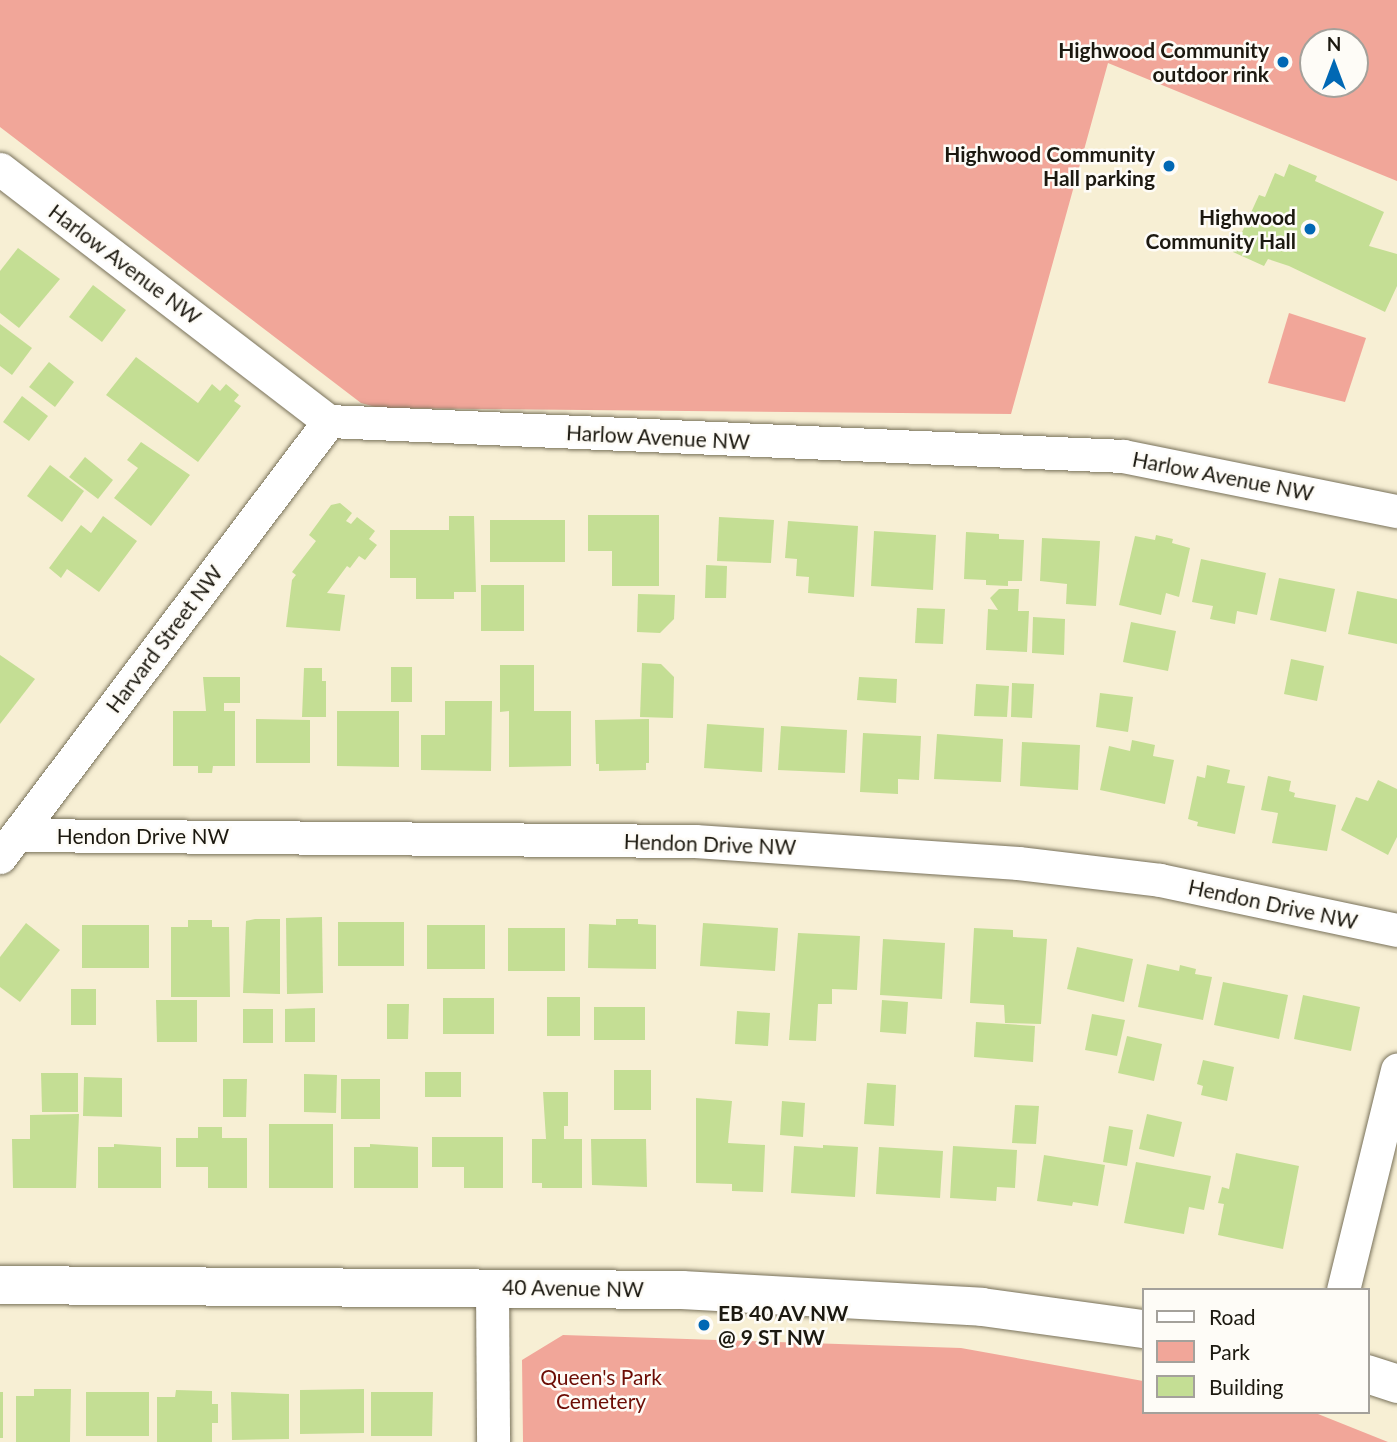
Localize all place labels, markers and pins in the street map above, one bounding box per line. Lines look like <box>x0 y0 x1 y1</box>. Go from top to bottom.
place label: Highwood Community outdoor rink <box>1058 37 1269 87</box>
marker: Highwood Community outdoor rink <box>1275 54 1291 70</box>
place label: Highwood Community Hall parking <box>944 141 1155 191</box>
marker: Highwood Community Hall parking <box>1161 158 1177 174</box>
place label: Highwood Community Hall <box>1145 204 1296 254</box>
marker: Highwood Community Hall <box>1302 221 1318 237</box>
place label: EB 40 AV NW @ 9 ST NW <box>718 1300 850 1350</box>
marker: EB 40 AV NW @ 9 ST NW <box>696 1317 712 1333</box>

